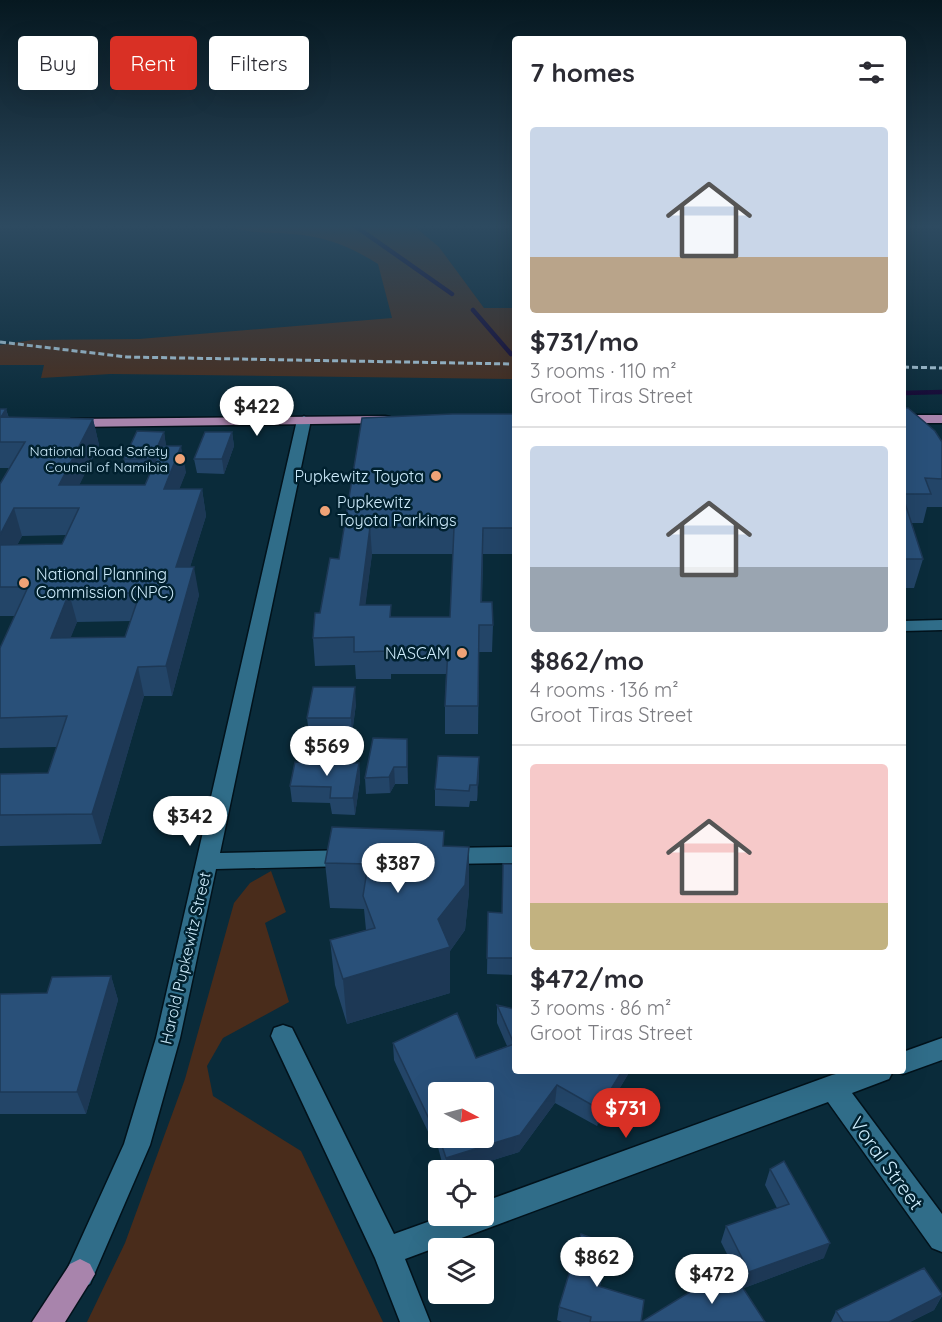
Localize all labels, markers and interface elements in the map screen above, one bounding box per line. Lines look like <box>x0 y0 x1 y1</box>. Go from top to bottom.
chip: Buy <box>18 36 98 90</box>
chip: Rent <box>110 36 197 90</box>
chip: Filters <box>209 36 309 90</box>
text: 7 homes <box>530 56 635 89</box>
icon: filters <box>855 56 888 89</box>
icon: home <box>655 166 763 274</box>
text: $731/mo <box>530 325 639 358</box>
text: 3 rooms · 110 m² <box>530 358 677 383</box>
text: Groot Tiras Street <box>530 383 693 408</box>
pin: $422 <box>221 386 293 437</box>
text: $422 <box>234 393 280 418</box>
place label: National Road Safety Council of Namibia <box>29 442 168 476</box>
marker: National Road Safety Council of Namibia <box>173 452 187 466</box>
place label: Pupkewitz Toyota <box>294 466 424 486</box>
marker: Pupkewitz Toyota <box>429 469 443 483</box>
icon: home <box>655 485 763 593</box>
place label: Pupkewitz Toyota Parkings <box>337 492 456 530</box>
marker: Pupkewitz Toyota Parkings <box>318 504 332 518</box>
place label: National Planning Commission (NPC) <box>36 564 174 602</box>
marker: National Planning Commission (NPC) <box>17 576 31 590</box>
place label: NASCAM <box>385 643 450 663</box>
text: $862/mo <box>530 644 644 677</box>
marker: NASCAM <box>455 646 469 660</box>
text: 4 rooms · 136 m² <box>530 677 679 702</box>
text: Groot Tiras Street <box>530 702 693 727</box>
pin: $569 <box>291 726 363 777</box>
text: $569 <box>304 733 350 758</box>
pin: $342 <box>154 796 226 847</box>
text: $342 <box>167 803 213 828</box>
icon: home <box>655 803 763 911</box>
pin: $387 <box>362 843 434 894</box>
text: $387 <box>376 850 420 875</box>
street label: Harold Pupkewitz Street <box>155 870 215 1046</box>
text: $472/mo <box>530 962 644 995</box>
text: 3 rooms · 86 m² <box>530 995 671 1020</box>
text: Groot Tiras Street <box>530 1020 693 1045</box>
north arrow <box>428 1082 494 1148</box>
map controls <box>428 1082 494 1304</box>
pin: $731 <box>590 1088 662 1139</box>
text: $731 <box>605 1095 647 1120</box>
street label: Voral Street <box>845 1111 929 1215</box>
button: locate <box>428 1160 494 1226</box>
pin: $862 <box>561 1237 633 1288</box>
button: layers <box>428 1238 494 1304</box>
text: $862 <box>574 1244 620 1269</box>
pin: $472 <box>676 1254 748 1305</box>
text: $472 <box>689 1261 735 1286</box>

